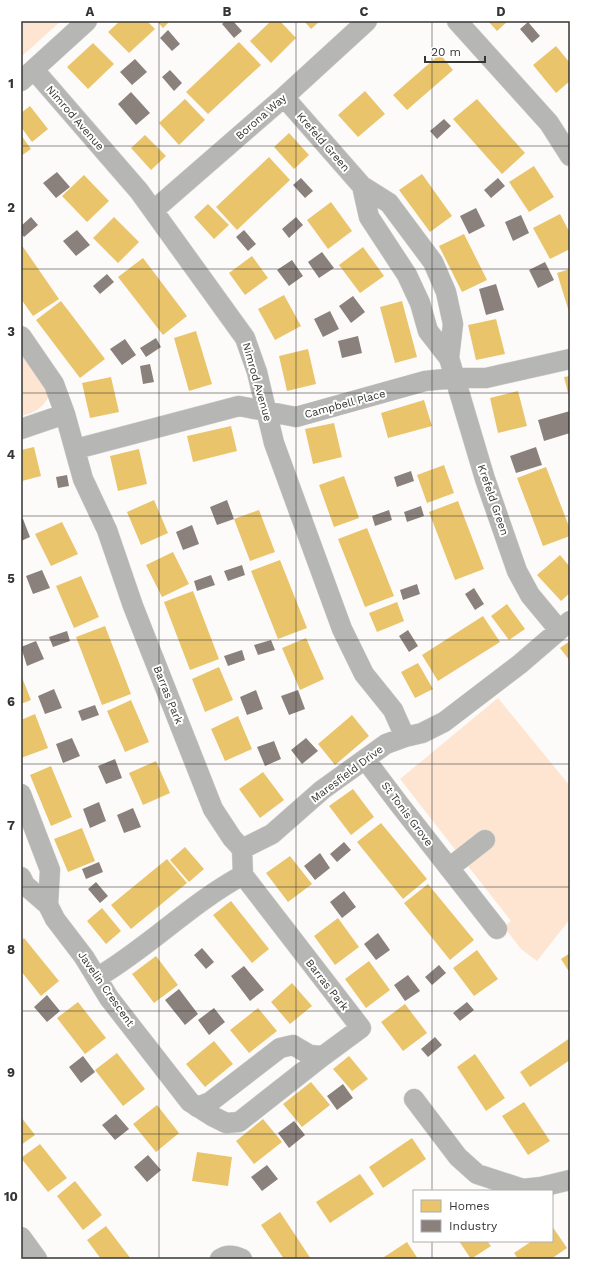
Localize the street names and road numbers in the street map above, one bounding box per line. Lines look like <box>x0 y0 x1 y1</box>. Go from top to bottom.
street label: Nimrod Avenue <box>43 83 107 153</box>
street label: Borona Way <box>233 91 289 142</box>
street label: Krefeld Green <box>294 110 352 174</box>
street label: Nimrod Avenue <box>240 341 274 423</box>
street label: Campbell Place <box>303 387 387 421</box>
street label: Krefeld Green <box>475 463 511 537</box>
street label: Barras Park <box>150 664 186 726</box>
street label: Maresfield Drive <box>308 743 386 805</box>
street label: St Tonis Grove <box>379 779 435 849</box>
street label: Javelin Crescent <box>75 949 137 1029</box>
street label: Barras Park <box>303 957 351 1013</box>

